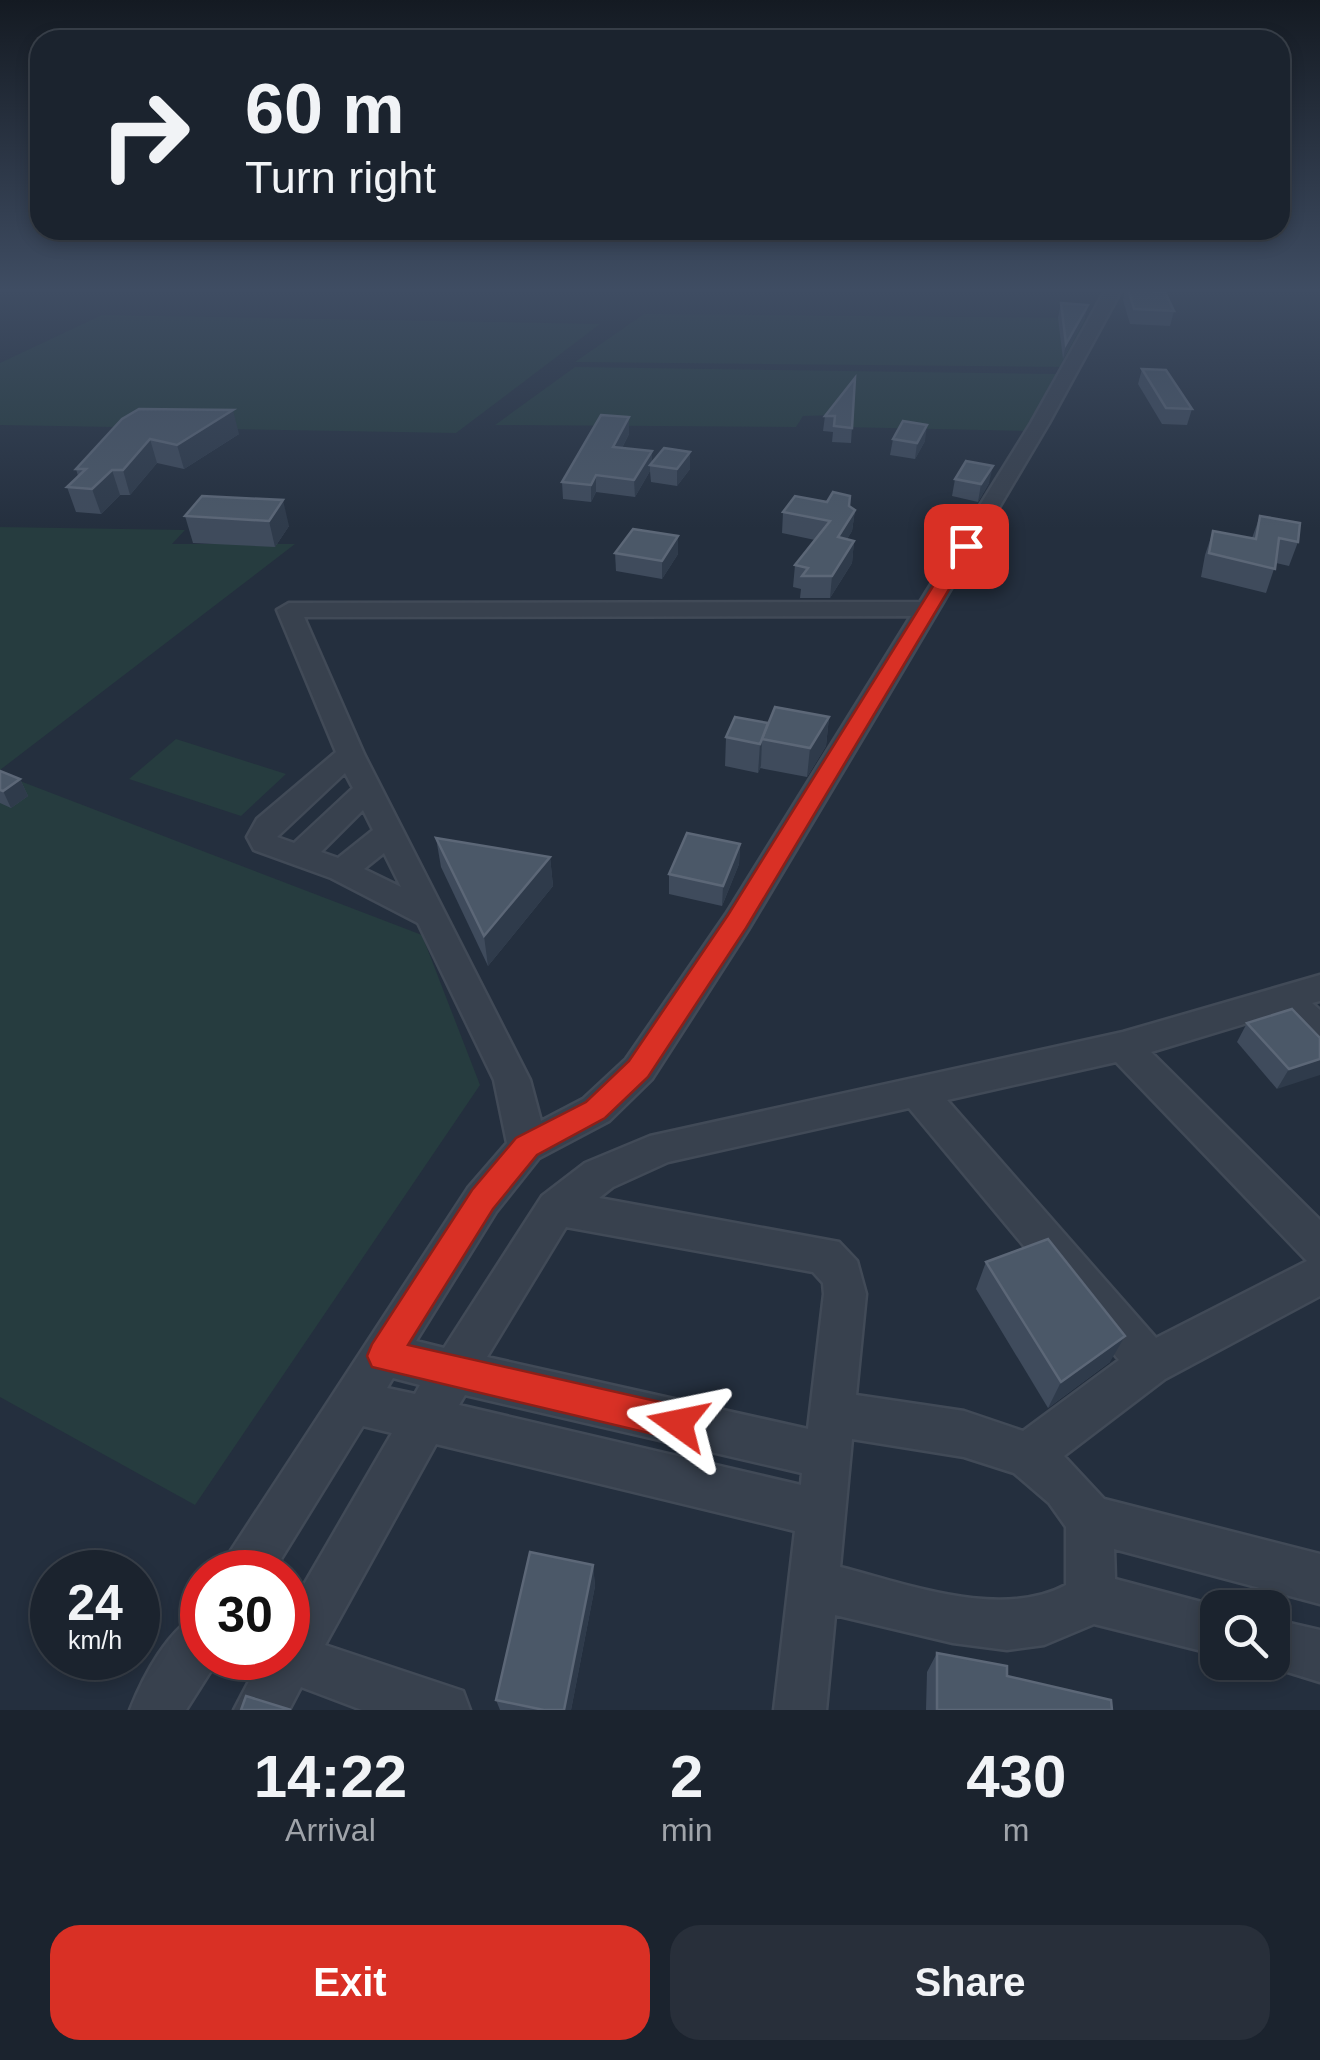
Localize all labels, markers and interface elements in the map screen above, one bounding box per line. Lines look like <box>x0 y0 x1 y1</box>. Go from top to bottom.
icon: right <box>80 70 210 200</box>
text: 60 m <box>245 70 405 148</box>
text: Turn right <box>245 152 436 203</box>
pin <box>924 504 1009 589</box>
icon: arrive <box>939 519 994 574</box>
position arrow <box>626 1371 730 1475</box>
speed limit sign: 30 <box>180 1550 310 1680</box>
text: 24 <box>67 1575 123 1631</box>
map controls <box>1200 1590 1290 1680</box>
button: search <box>1200 1590 1290 1680</box>
text: km/h <box>68 1626 122 1654</box>
text: 14:22 <box>254 1743 407 1810</box>
text: 2 <box>670 1743 703 1810</box>
text: 430 <box>966 1743 1066 1810</box>
text: Arrival <box>285 1812 376 1848</box>
text: min <box>661 1812 712 1848</box>
text: m <box>1003 1812 1030 1848</box>
button: Exit <box>50 1925 650 2040</box>
button: Share <box>670 1925 1270 2040</box>

